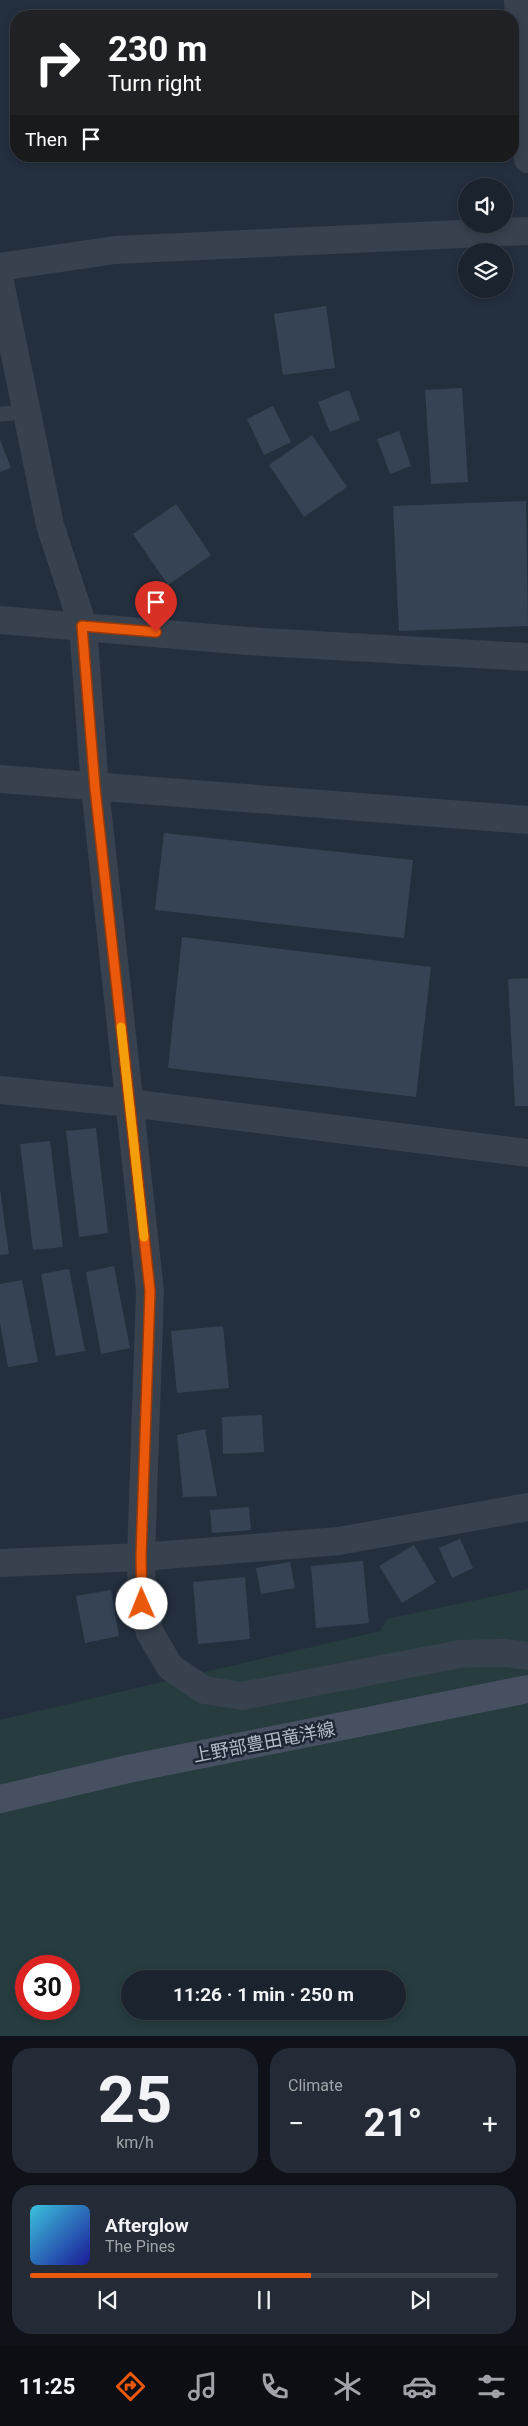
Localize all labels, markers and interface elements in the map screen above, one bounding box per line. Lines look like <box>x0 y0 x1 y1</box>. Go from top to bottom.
text: 230 m <box>108 29 207 70</box>
icon: right <box>25 30 90 95</box>
text: Turn right <box>108 71 202 96</box>
icon: arrive <box>77 125 105 153</box>
text: Then <box>25 128 67 151</box>
map controls <box>458 178 513 298</box>
button: sound <box>458 178 513 233</box>
button: layers <box>458 243 513 298</box>
pin <box>135 581 177 632</box>
icon: arrive <box>142 588 170 616</box>
position arrow <box>115 1577 167 1629</box>
street label: 上野部豊田竜洋線 <box>191 1718 337 1766</box>
speed limit sign: 30 <box>15 1955 80 2020</box>
text: 11:26 · 1 min · 250 m <box>173 1983 354 2006</box>
text: 25 <box>98 2062 172 2138</box>
text: Climate <box>288 2076 343 2095</box>
text: 21° <box>364 2101 422 2145</box>
text: − <box>288 2107 304 2140</box>
text: + <box>482 2107 498 2140</box>
text: km/h <box>116 2133 154 2152</box>
text: Afterglow <box>105 2214 189 2237</box>
text: The Pines <box>105 2237 175 2256</box>
icon: previous <box>94 2286 122 2314</box>
icon: pause <box>250 2286 278 2314</box>
icon: next <box>406 2286 434 2314</box>
icon: directions <box>113 2369 148 2404</box>
icon: music <box>185 2369 220 2404</box>
icon: phone <box>257 2369 292 2404</box>
icon: climate <box>330 2369 365 2404</box>
icon: car <box>402 2369 437 2404</box>
icon: filters <box>474 2369 509 2404</box>
text: 11:25 <box>19 2374 75 2399</box>

